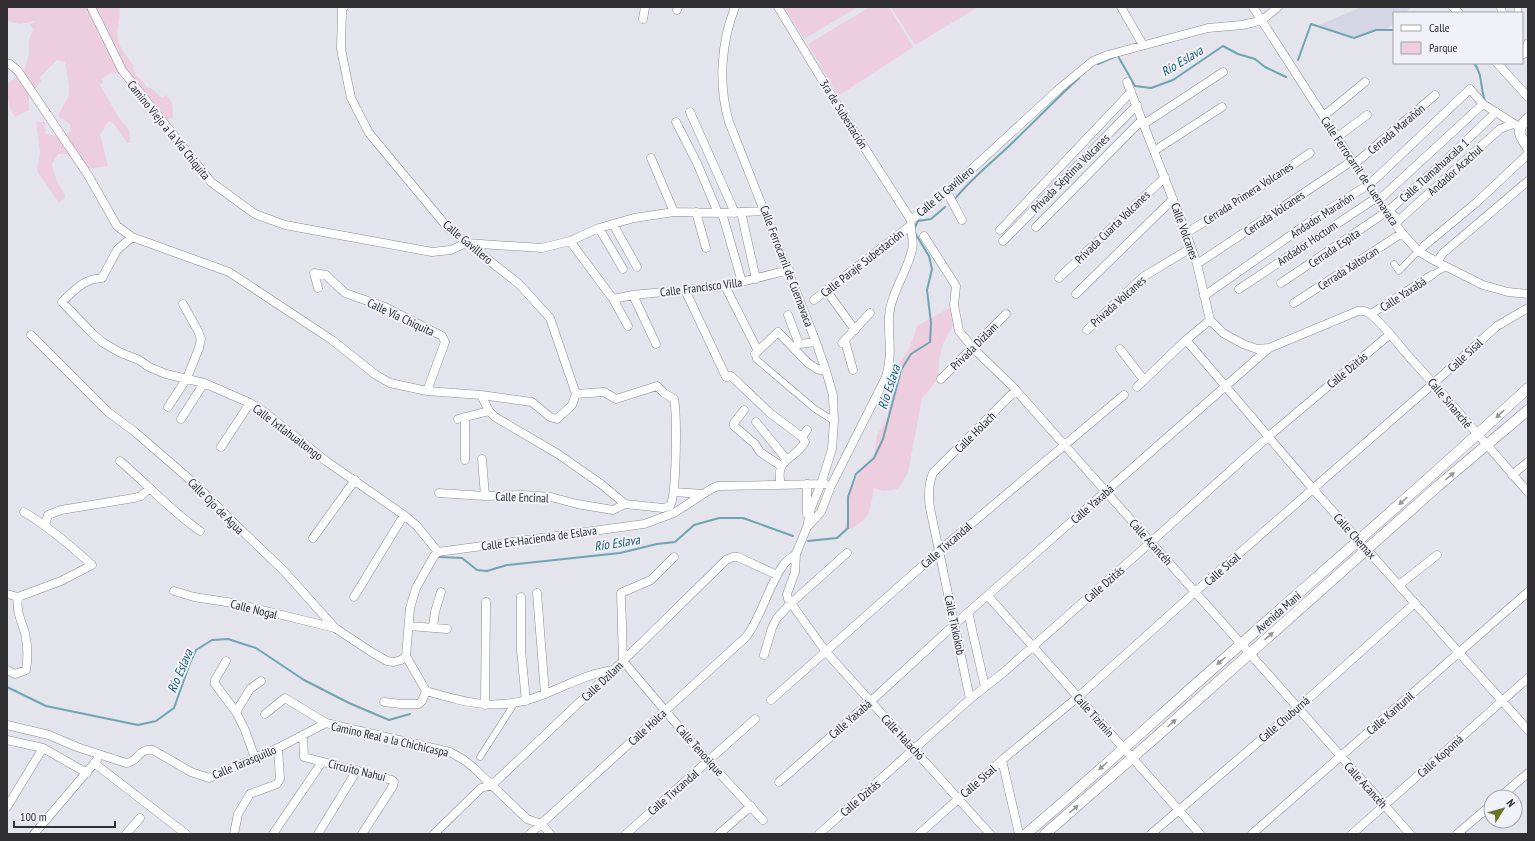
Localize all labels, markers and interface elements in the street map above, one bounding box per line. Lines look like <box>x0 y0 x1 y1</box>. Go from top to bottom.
legend <box>1393 12 1523 64</box>
text: Calle <box>1429 20 1450 35</box>
text: Parque <box>1429 40 1458 55</box>
water label: Río Eslava <box>1158 41 1207 80</box>
street label: Camino Viejo a la Vía Chiquita <box>124 77 214 183</box>
street label: 3ra de Subestación <box>817 77 871 151</box>
street label: Cerrada Marañón <box>1364 101 1428 157</box>
street label: Calle Ferrocarril de Cuernavaca <box>1318 114 1402 229</box>
street label: Privada Séptima Volcanes <box>1027 130 1113 216</box>
street label: Calle Tlamahuacala 1 <box>1396 135 1472 205</box>
street label: Andador Acachul <box>1424 141 1486 199</box>
street label: Cerrada Primera Volcanes <box>1200 158 1296 228</box>
street label: Calle El Gavillero <box>913 163 977 219</box>
street label: Privada Cuarta Volcanes <box>1071 187 1153 267</box>
street label: Cerrada Volcanes <box>1241 187 1307 239</box>
street label: Andador Marañón <box>1287 189 1357 241</box>
street label: Calle Volcanes <box>1168 201 1202 261</box>
street label: Calle Ferrocarril de Cuernavaca <box>757 203 817 329</box>
street label: Calle Gavillero <box>440 217 496 267</box>
street label: Andador Hoctum <box>1274 217 1340 269</box>
street label: Cerrada Espita <box>1305 225 1363 271</box>
street label: Calle Paraje Subestación <box>817 226 907 300</box>
street label: Cerrada Xaltocan <box>1315 243 1381 293</box>
street label: Privada Volcanes <box>1087 272 1149 330</box>
street label: Calle Yaxabá <box>1377 273 1429 315</box>
street label: Calle Francisco Villa <box>659 275 743 299</box>
street label: Calle Vía Chiquita <box>365 295 437 339</box>
street label: Privada Dizlam <box>947 319 1001 373</box>
street label: Calle Sisal <box>1444 335 1486 375</box>
street label: Calle Dzitás <box>1324 349 1370 391</box>
water label: Río Eslava <box>874 362 904 411</box>
street label: Calle Sinanché <box>1425 375 1475 431</box>
street label: Calle Ixtlahualtongo <box>250 401 326 463</box>
street label: Calle Holach <box>951 408 999 456</box>
one-way arrow <box>1495 409 1504 418</box>
one-way arrow <box>1445 471 1455 480</box>
street label: Calle Ojo de Agua <box>185 475 247 537</box>
street label: Calle Yaxabá <box>1067 481 1117 527</box>
street label: Calle Encinal <box>495 489 549 505</box>
one-way arrow <box>1398 496 1408 506</box>
street label: Calle Chemax <box>1331 510 1380 562</box>
street label: Calle Acancéh <box>1126 516 1176 568</box>
street label: Calle Tixcandal <box>917 519 975 571</box>
street label: Calle Ex-Hacienda de Eslava <box>480 522 598 554</box>
water label: Río Eslava <box>593 531 642 555</box>
street label: Calle Sisal <box>1201 549 1243 589</box>
street label: Calle Dzitás <box>1081 562 1127 606</box>
street label: Avenida Maní <box>1252 588 1304 636</box>
street label: Calle Tixkokob <box>941 594 969 656</box>
street label: Calle Nogal <box>229 596 279 622</box>
one-way arrow <box>1264 632 1274 641</box>
water label: Río Eslava <box>163 646 197 695</box>
one-way arrow <box>1216 656 1226 665</box>
street label: Calle Dzilam <box>578 658 626 704</box>
street label: Calle Kantunil <box>1363 688 1417 738</box>
street label: Calle Tizimín <box>1071 690 1117 740</box>
street label: Calle Chuburná <box>1255 693 1313 745</box>
street label: Calle Yaxabá <box>825 696 875 742</box>
street label: Calle Holca <box>625 705 669 748</box>
street label: Calle Halachó <box>878 711 928 763</box>
street label: Camino Real a la Chichicaspa <box>330 718 450 760</box>
one-way arrow <box>1167 718 1177 728</box>
street label: Calle Tenosique <box>673 721 727 779</box>
street label: Calle Kopomá <box>1414 731 1466 781</box>
street label: Calle Tarasquillo <box>210 742 278 782</box>
street label: Circuito Nahuí <box>327 756 388 784</box>
street label: Calle Acancéh <box>1341 759 1391 811</box>
street label: Calle Sisal <box>957 761 999 801</box>
one-way arrow <box>1098 761 1108 771</box>
street label: Calle Tixcandal <box>644 766 702 818</box>
street label: Calle Dzitás <box>837 776 883 820</box>
north arrow <box>1483 789 1523 829</box>
text: N <box>1504 796 1518 810</box>
scale bar <box>14 803 115 829</box>
one-way arrow <box>1069 804 1080 813</box>
text: 100 m <box>20 809 47 824</box>

